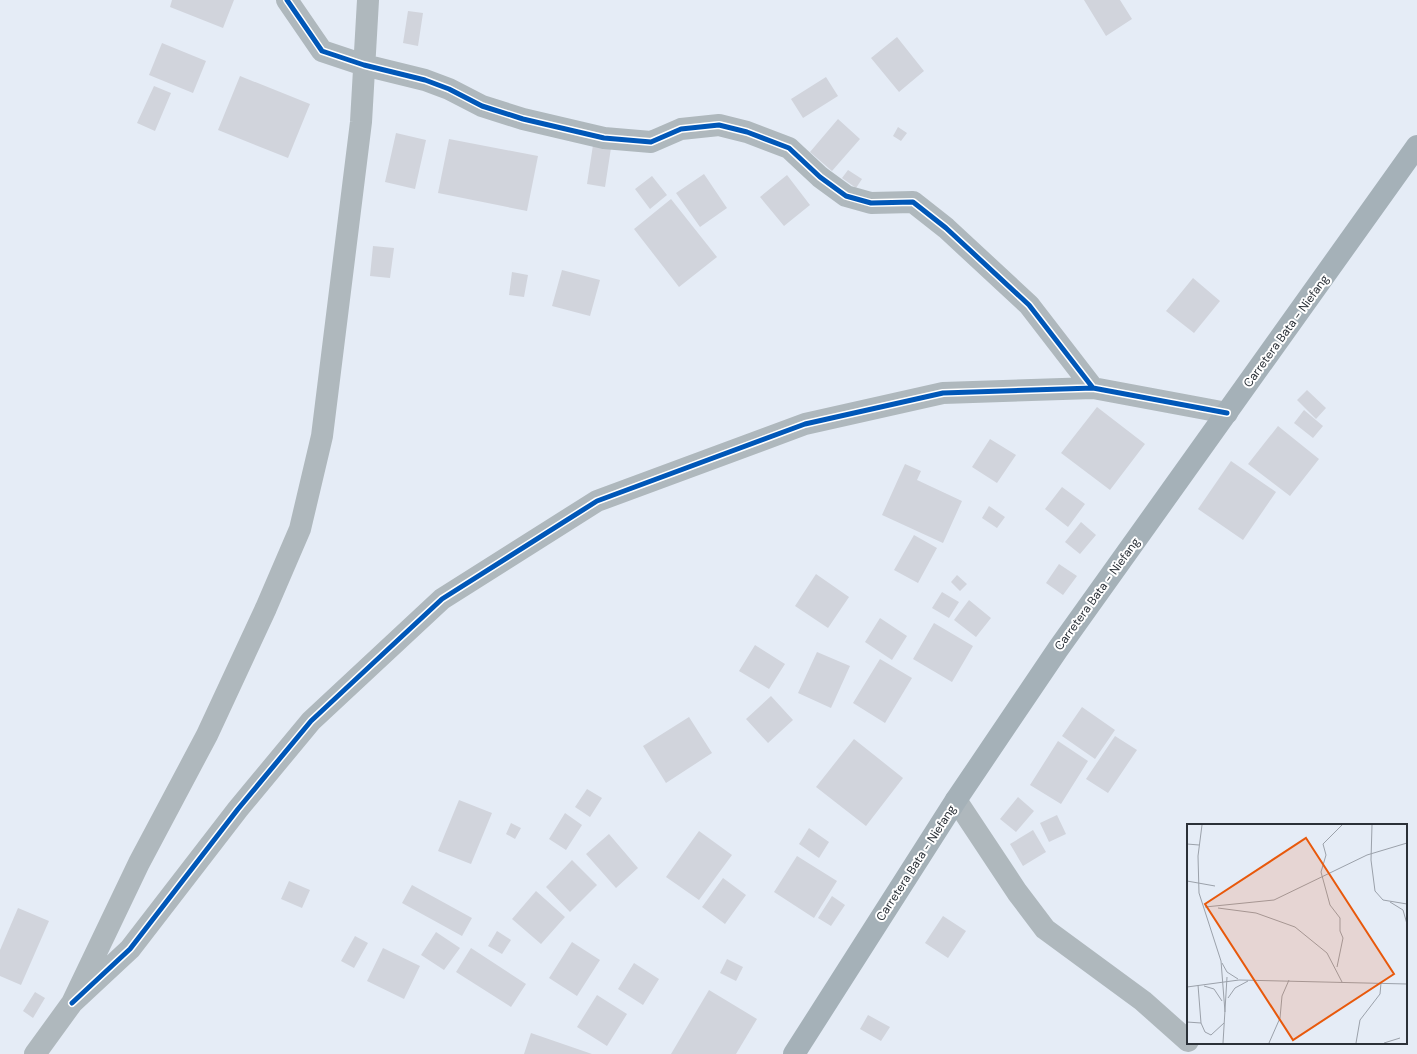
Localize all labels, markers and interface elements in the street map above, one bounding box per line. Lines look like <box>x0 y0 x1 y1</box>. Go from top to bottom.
street label: Carretera Bata - Niefang <box>1240 271 1332 391</box>
street label: Carretera Bata - Niefang <box>1051 534 1143 654</box>
street label: Carretera Bata - Niefang <box>872 802 960 924</box>
inset map <box>1187 824 1407 1044</box>

